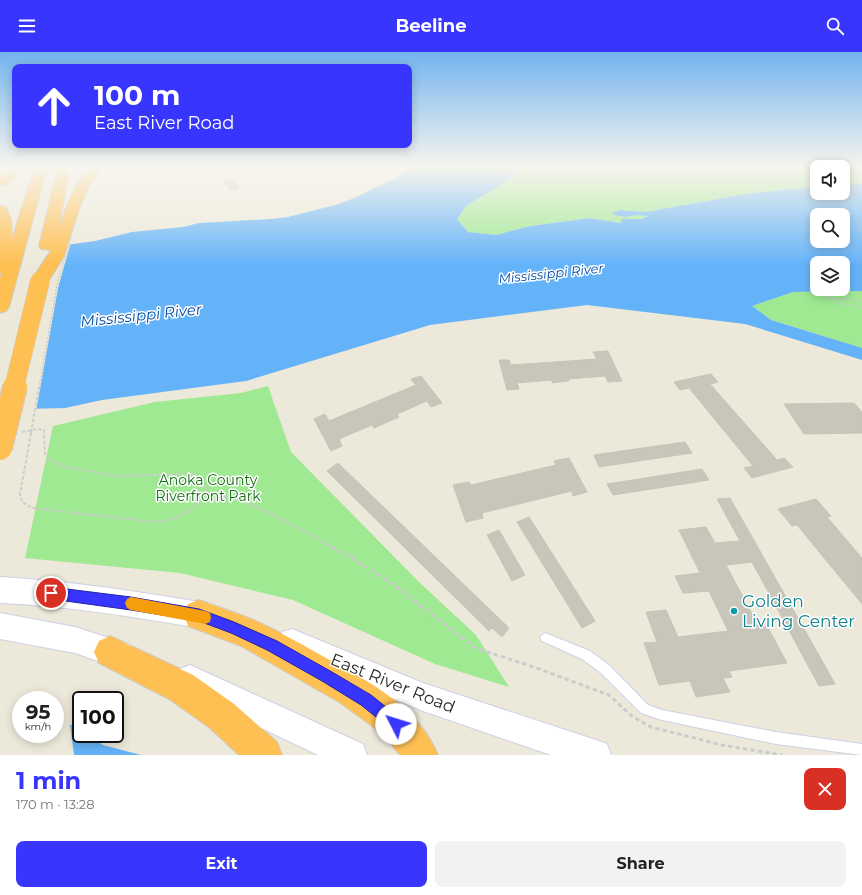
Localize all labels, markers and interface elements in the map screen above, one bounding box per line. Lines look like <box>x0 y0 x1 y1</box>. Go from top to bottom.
icon: menu <box>16 15 38 37</box>
text: Beeline <box>395 15 467 37</box>
icon: search <box>824 15 846 37</box>
text: 100 m <box>94 78 180 112</box>
icon: ahead <box>28 80 80 132</box>
text: East River Road <box>94 112 235 134</box>
map controls <box>810 160 850 296</box>
button: sound <box>810 160 850 200</box>
button: search <box>810 208 850 248</box>
button: layers <box>810 256 850 296</box>
water label: Mississippi River <box>498 259 605 286</box>
water label: Mississippi River <box>79 299 204 331</box>
park label: Anoka County Riverfront Park <box>155 471 261 505</box>
pin <box>34 576 68 610</box>
icon: arrive <box>40 582 62 604</box>
place label: Golden Living Center <box>742 591 855 631</box>
marker: Golden Living Center <box>729 606 739 616</box>
street label: East River Road <box>328 649 458 717</box>
speed limit sign: 100 <box>72 691 124 743</box>
text: 95 <box>26 700 50 724</box>
position arrow <box>375 703 417 745</box>
text: km/h <box>25 720 51 733</box>
text: 1 min <box>16 766 81 795</box>
button: close <box>804 768 846 810</box>
text: 170 m · 13:28 <box>16 796 94 812</box>
button: Exit <box>16 841 427 887</box>
button: Share <box>435 841 846 887</box>

